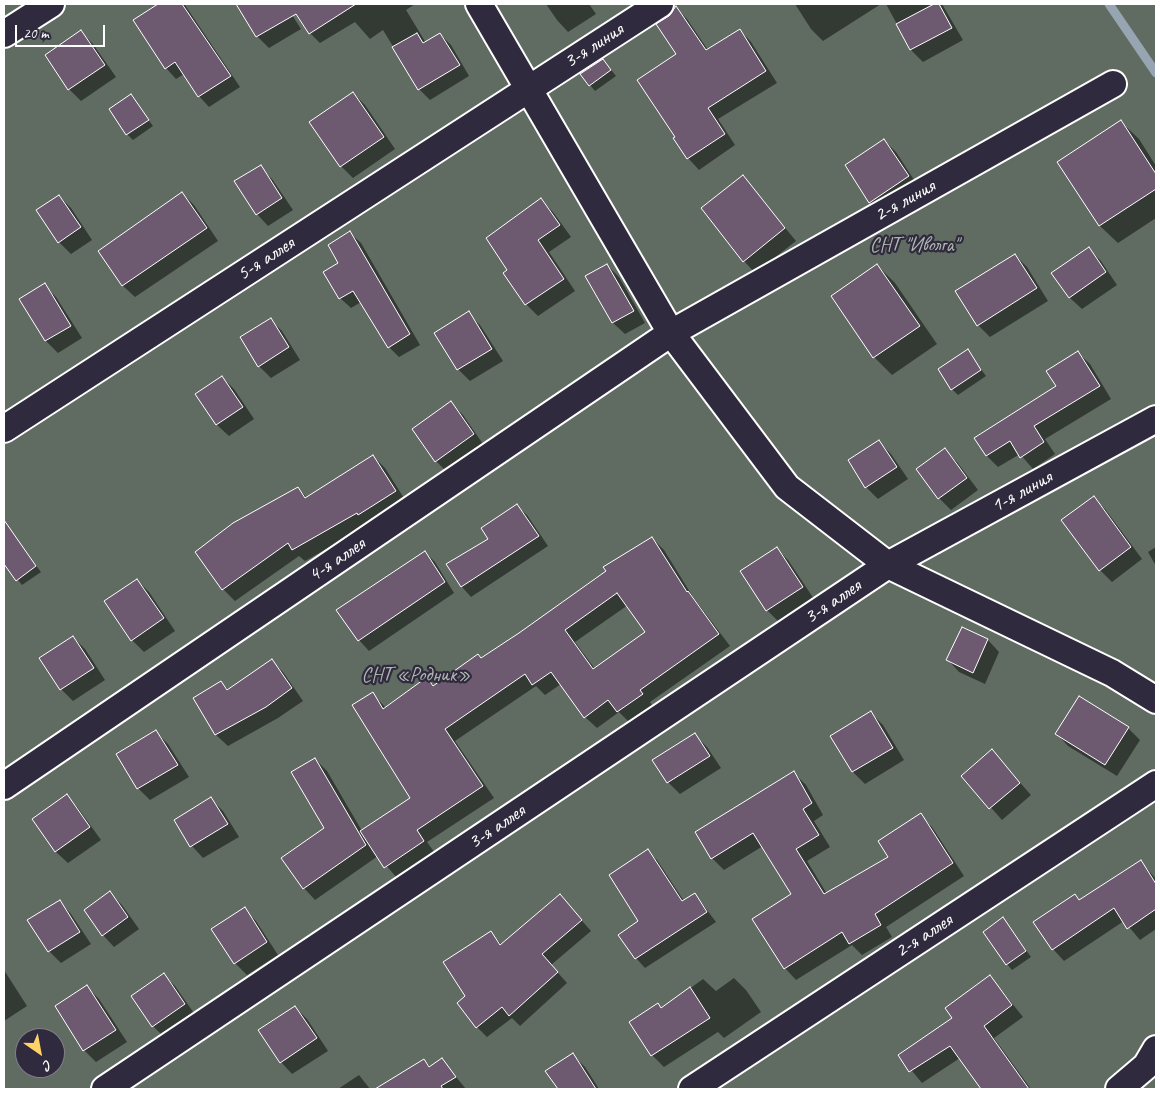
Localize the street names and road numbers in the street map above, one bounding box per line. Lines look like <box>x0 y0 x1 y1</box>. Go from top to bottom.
street label: 3-я линия <box>560 18 628 74</box>
street label: 2-я линия <box>870 175 940 227</box>
street label: 5-я аллея <box>233 232 299 286</box>
street label: 1-я линия <box>987 466 1057 518</box>
street label: 4-я аллея <box>304 532 370 588</box>
street label: 3-я аллея <box>800 574 866 630</box>
street label: 3-я аллея <box>464 799 530 855</box>
street label: 2-я аллея <box>891 909 957 963</box>

